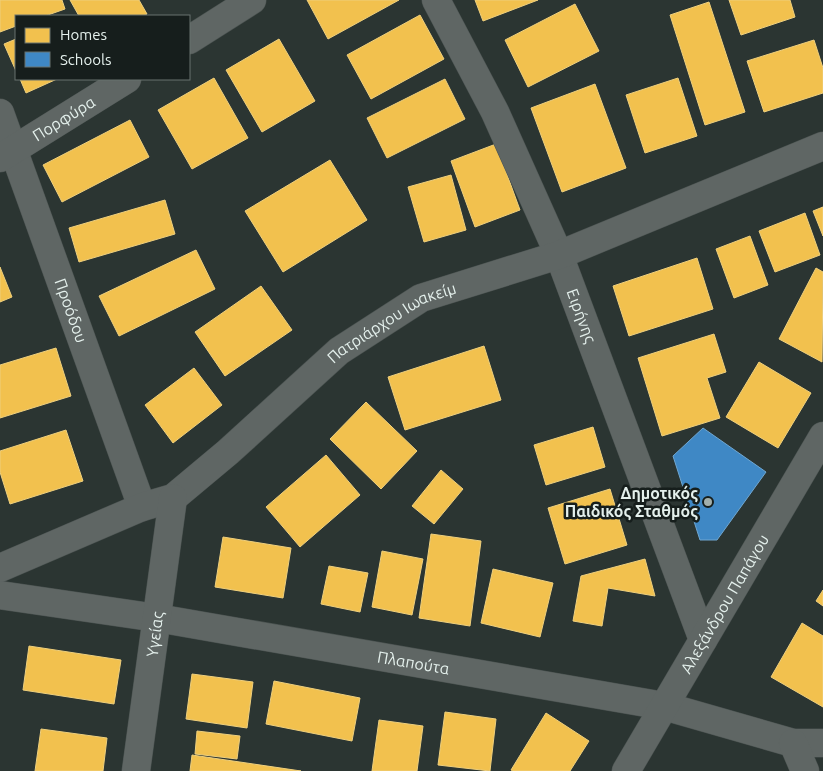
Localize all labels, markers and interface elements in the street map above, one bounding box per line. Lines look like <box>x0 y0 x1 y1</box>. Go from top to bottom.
legend <box>15 15 190 80</box>
text: Homes <box>60 26 107 43</box>
text: Schools <box>60 51 111 68</box>
street label: Πορφύρα <box>29 92 99 145</box>
street label: Προόδου <box>51 276 91 345</box>
street label: Πατριάρχου Ιωακείμ <box>323 279 458 366</box>
street label: Ειρήνης <box>563 286 600 346</box>
place label: Δημοτικός Παιδικός Σταθμός <box>565 484 698 521</box>
marker: Δημοτικός Παιδικός Σταθμός <box>702 496 714 508</box>
street label: Αλεξάνδρου Παπάγου <box>676 531 772 677</box>
street label: Υγείας <box>143 610 168 658</box>
street label: Πλαπούτα <box>376 647 451 678</box>

